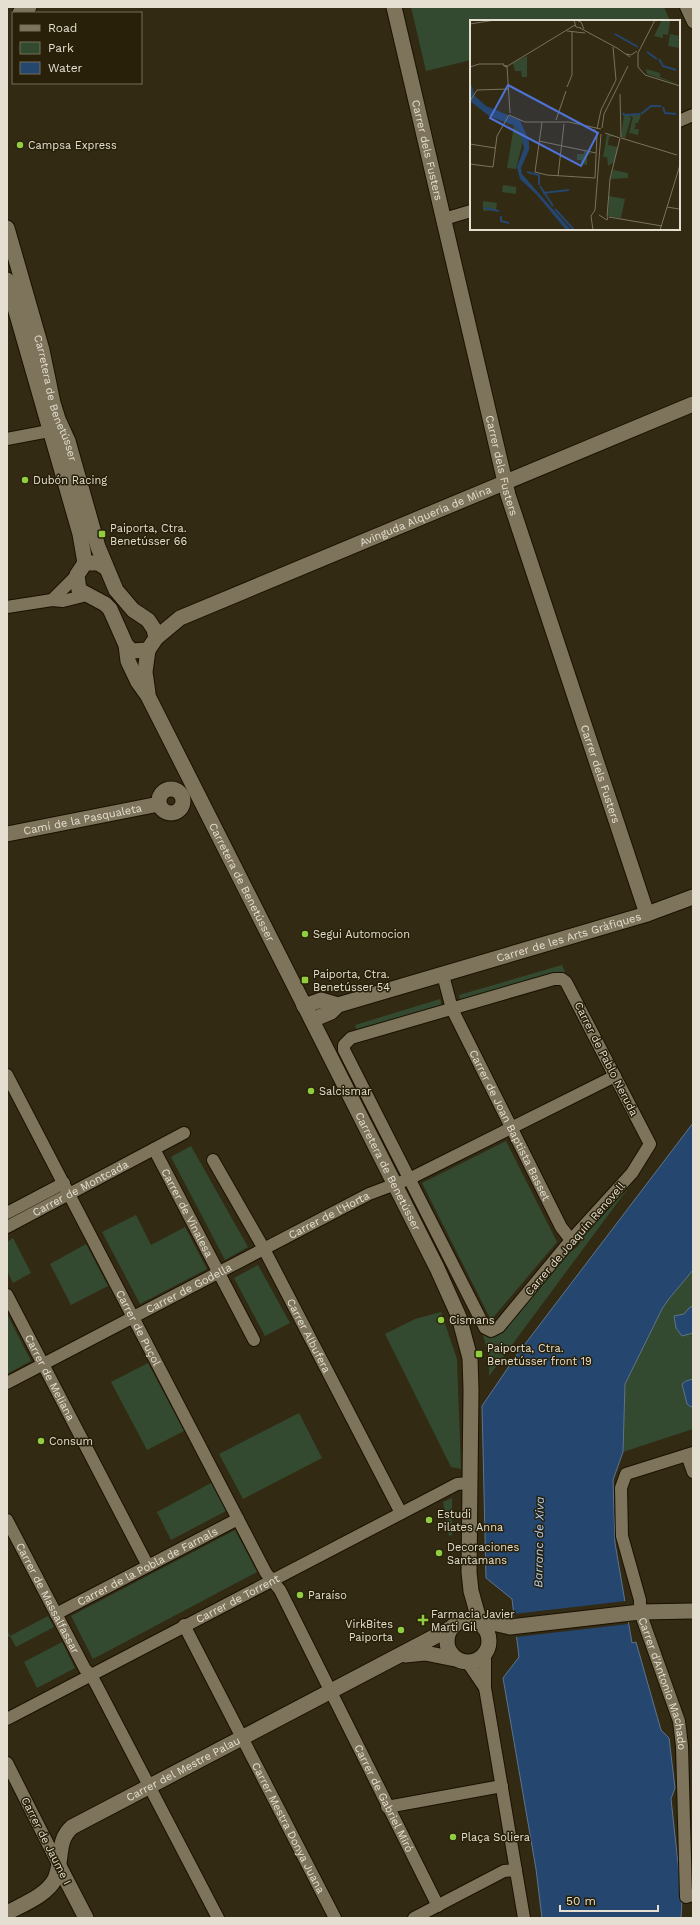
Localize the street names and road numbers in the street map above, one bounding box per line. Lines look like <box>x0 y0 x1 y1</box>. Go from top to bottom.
street label: Carrer dels Fusters <box>409 98 446 202</box>
street label: Carretera de Benetússer <box>31 333 80 463</box>
street label: Carrer dels Fusters <box>483 414 521 518</box>
street label: Avinguda Alqueria de Mina <box>357 482 493 549</box>
street label: Carrer dels Fusters <box>578 723 623 825</box>
street label: Camí de la Pasqualeta <box>22 801 143 837</box>
street label: Carretera de Benetússer <box>207 820 278 944</box>
street label: Carrer de les Arts Gràfiques <box>495 910 643 964</box>
street label: Carrer de Pablo Neruda <box>572 1000 640 1118</box>
street label: Carrer de Joan Baptista Basset <box>467 1047 553 1203</box>
street label: Carretera de Benetússer <box>353 1110 424 1233</box>
street label: Carrer de Montcada <box>30 1157 131 1219</box>
street label: Carrer de Vinalesa <box>159 1166 216 1259</box>
street label: Carrer de Joaquín Renovell <box>522 1179 628 1298</box>
street label: Carrer de l'Horta <box>286 1189 371 1241</box>
street label: Carrer de Godella <box>144 1260 234 1316</box>
street label: Carrer de Puçol <box>113 1288 164 1369</box>
street label: Carrer Albufera <box>284 1296 334 1375</box>
street label: Carrer de Meliana <box>22 1332 78 1423</box>
street label: Carrer de la Pobla de Farnals <box>75 1524 220 1608</box>
street label: Carrer de Massalfassar <box>13 1540 82 1656</box>
street label: Carrer de Torrent <box>194 1571 282 1626</box>
street label: Carrer d'Antonio Machado <box>636 1615 689 1750</box>
street label: Carrer del Mestre Palau <box>124 1733 242 1804</box>
street label: Carrer de Gabriel Miró <box>352 1742 416 1854</box>
street label: Carrer Mestra Donya Juana <box>249 1760 328 1895</box>
street label: Carrer de Jaume I <box>18 1795 74 1887</box>

